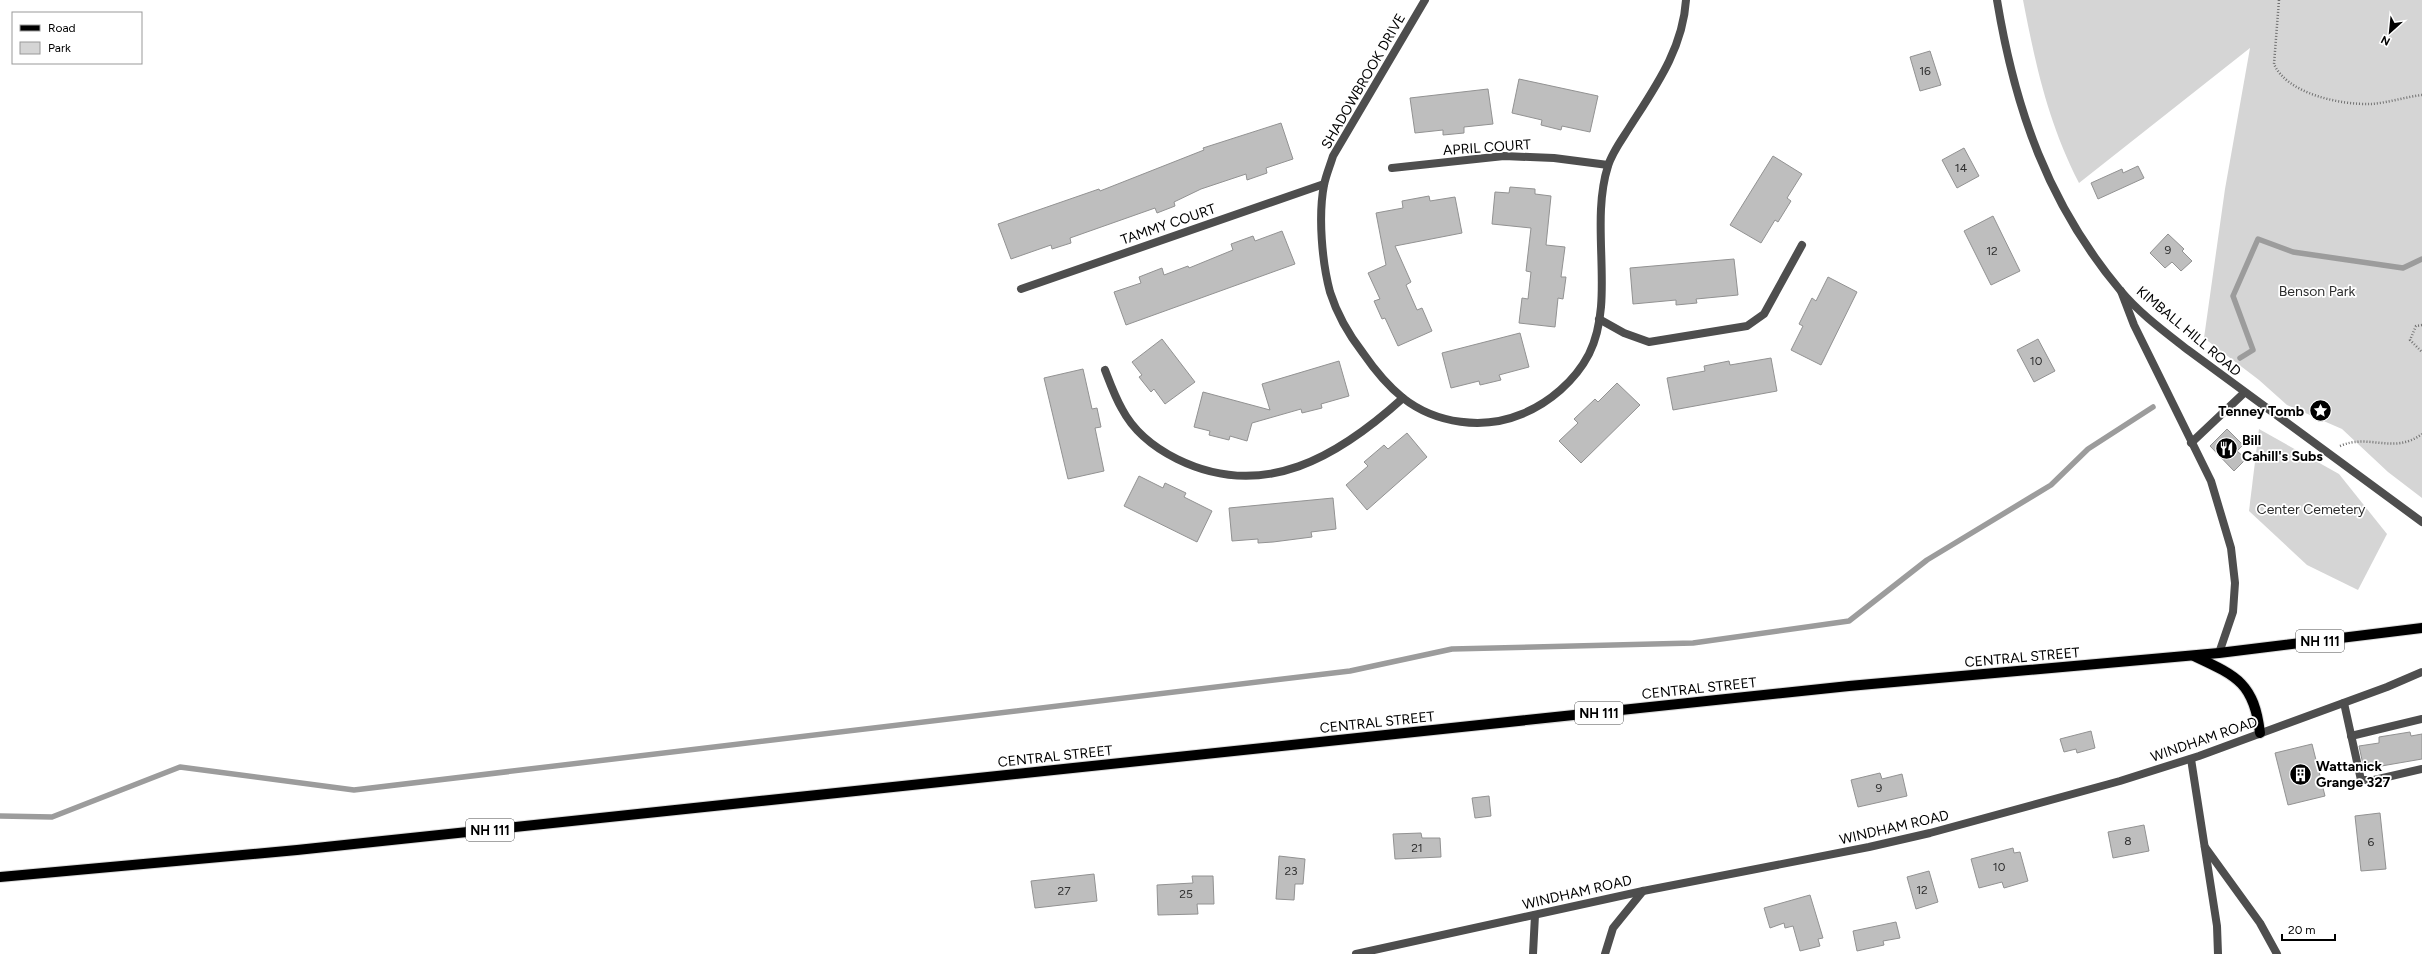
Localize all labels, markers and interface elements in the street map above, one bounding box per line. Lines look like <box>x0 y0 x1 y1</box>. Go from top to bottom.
street label: SHADOWBROOK DRIVE <box>1318 10 1409 152</box>
legend <box>12 12 142 64</box>
north arrow <box>2370 12 2410 52</box>
text: Road <box>48 21 76 35</box>
text: N <box>2379 33 2392 48</box>
text: Park <box>48 41 71 55</box>
house number: 16 <box>1919 64 1931 78</box>
street label: APRIL COURT <box>1442 136 1532 159</box>
house number: 14 <box>1955 161 1968 175</box>
street label: TAMMY COURT <box>1119 200 1218 249</box>
house number: 9 <box>2165 243 2172 257</box>
house number: 12 <box>1986 244 1998 258</box>
street label: KIMBALL HILL ROAD <box>2133 283 2244 380</box>
park label: Benson Park <box>2279 283 2355 300</box>
house number: 10 <box>2030 354 2043 368</box>
place icon: Tenney Tomb <box>2307 398 2333 424</box>
place label: Tenney Tomb <box>2218 403 2304 420</box>
place label: Bill Cahill's Subs <box>2242 432 2323 465</box>
restaurant icon: Bill Cahill's Subs <box>2213 435 2239 461</box>
park label: Center Cemetery <box>2257 501 2366 518</box>
road number: NH 111 <box>2296 630 2344 652</box>
street label: CENTRAL STREET <box>1964 644 2081 671</box>
street label: CENTRAL STREET <box>1641 674 1758 703</box>
road number: NH 111 <box>1575 702 1623 724</box>
street label: CENTRAL STREET <box>1319 708 1436 737</box>
street label: WINDHAM ROAD <box>2149 713 2260 766</box>
street label: CENTRAL STREET <box>997 742 1114 771</box>
place label: Wattanick Grange 327 <box>2316 758 2391 791</box>
building icon: Wattanick Grange 327 <box>2287 761 2313 787</box>
house number: 9 <box>1876 781 1883 795</box>
street label: WINDHAM ROAD <box>1838 807 1950 848</box>
road number: NH 111 <box>466 819 514 841</box>
house number: 8 <box>2124 834 2132 848</box>
house number: 6 <box>2368 835 2375 849</box>
house number: 21 <box>1411 841 1423 855</box>
house number: 10 <box>1993 860 2006 874</box>
house number: 23 <box>1284 864 1298 878</box>
street label: WINDHAM ROAD <box>1521 872 1633 913</box>
house number: 12 <box>1916 883 1928 897</box>
house number: 27 <box>1057 884 1071 898</box>
house number: 25 <box>1179 887 1193 901</box>
scale bar <box>2282 916 2335 942</box>
text: 20 m <box>2288 923 2316 937</box>

